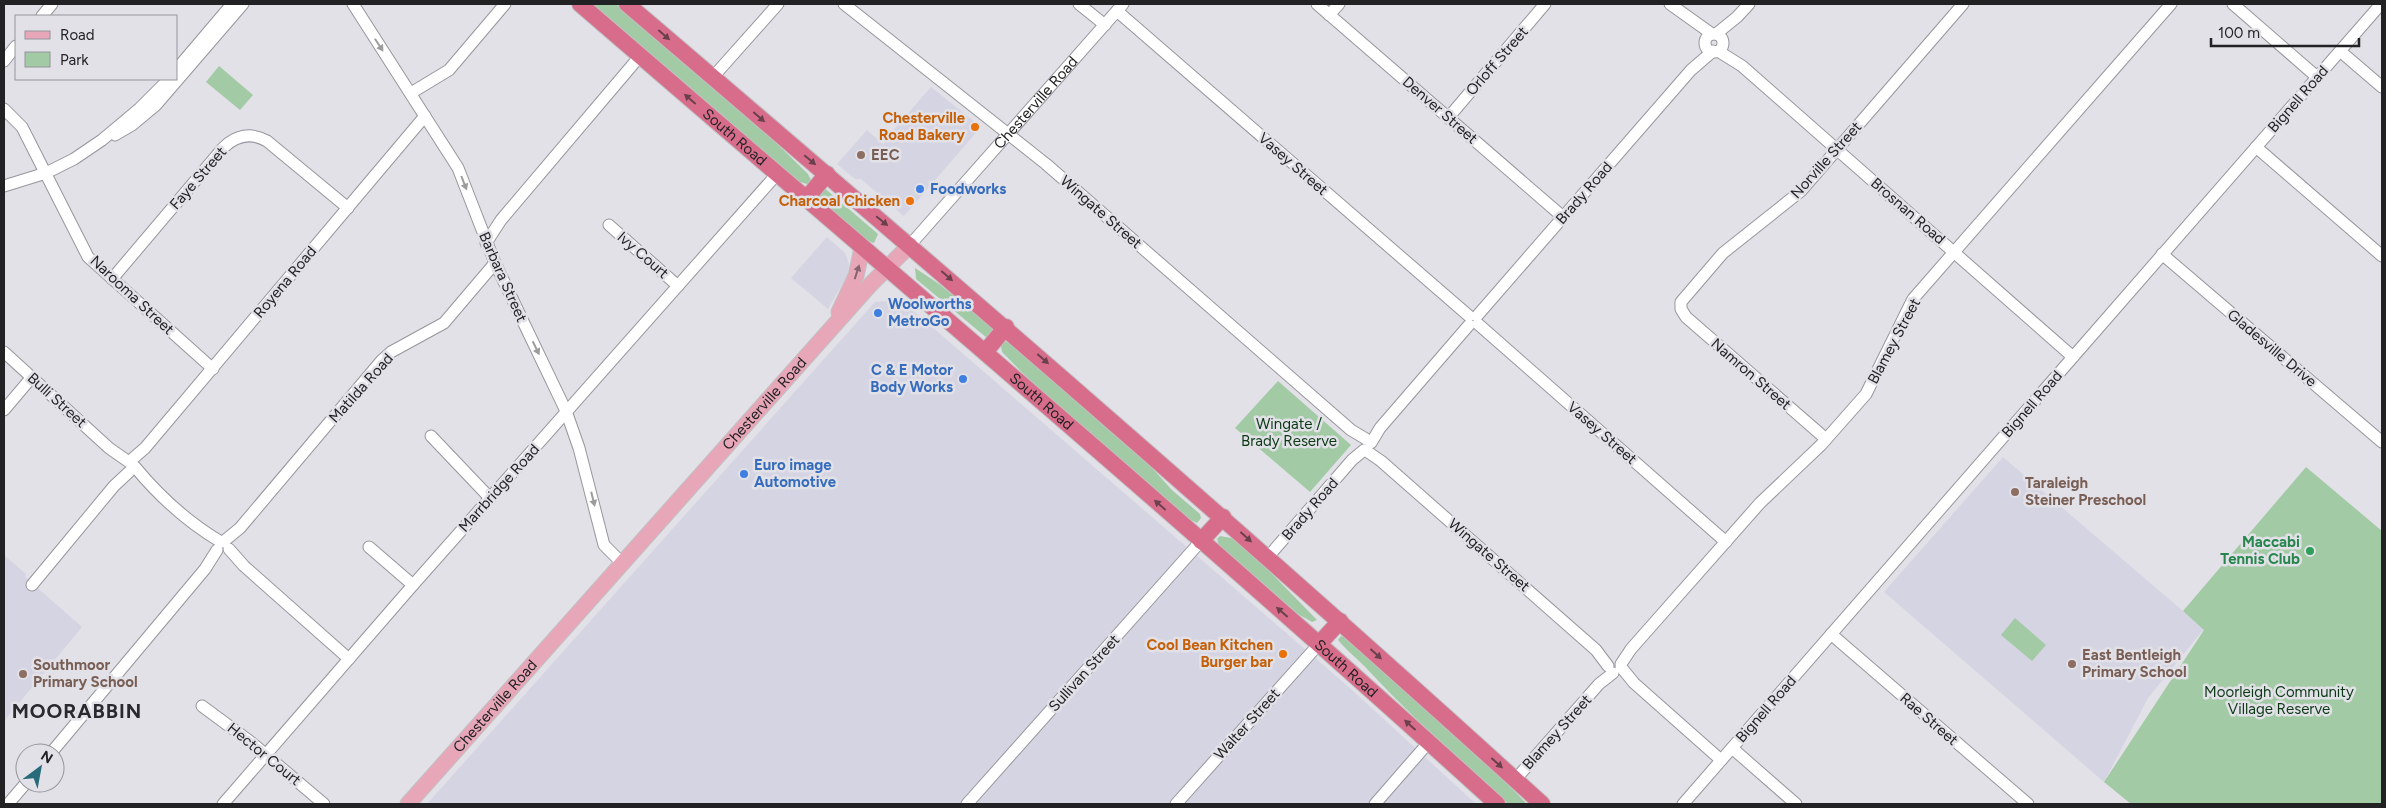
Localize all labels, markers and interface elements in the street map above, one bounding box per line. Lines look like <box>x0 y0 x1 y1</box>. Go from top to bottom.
legend <box>15 15 178 80</box>
scale bar <box>2211 15 2358 47</box>
street label: Orloff Street <box>1462 23 1532 99</box>
text: 100 m <box>2218 24 2260 42</box>
text: Road <box>60 26 95 44</box>
one-way arrow <box>658 30 671 41</box>
one-way arrow <box>374 38 384 51</box>
text: Park <box>60 51 89 69</box>
street label: Chesterville Road <box>990 53 1082 153</box>
street label: Bignell Road <box>2264 62 2332 136</box>
street label: Denver Street <box>1399 73 1481 148</box>
one-way arrow <box>684 93 696 105</box>
street label: South Road <box>699 105 770 170</box>
place label: Chesterville Road Bakery <box>879 109 966 144</box>
one-way arrow <box>752 111 765 122</box>
street label: Norville Street <box>1787 118 1865 202</box>
marker: Chesterville Road Bakery <box>969 121 981 133</box>
street label: Vasey Street <box>1255 129 1332 199</box>
street label: Faye Street <box>166 143 230 213</box>
place label: EEC <box>871 146 900 164</box>
marker: EEC <box>855 149 867 161</box>
one-way arrow <box>803 155 816 166</box>
street label: Brady Road <box>1552 158 1616 228</box>
street label: Wingate Street <box>1057 172 1146 253</box>
street label: Brosnan Road <box>1867 174 1949 248</box>
one-way arrow <box>460 176 468 191</box>
place label: Foodworks <box>930 180 1006 198</box>
marker: Foodworks <box>914 183 926 195</box>
place label: Charcoal Chicken <box>779 192 900 210</box>
marker: Charcoal Chicken <box>904 195 916 207</box>
one-way arrow <box>875 216 888 227</box>
street label: Ivy Court <box>614 228 673 282</box>
street label: Barbara Street <box>475 229 531 325</box>
street label: Royena Road <box>250 242 320 322</box>
street label: Narooma Street <box>86 252 178 339</box>
one-way arrow <box>853 264 861 279</box>
one-way arrow <box>940 271 953 282</box>
place label: Woolworths MetroGo <box>888 295 972 330</box>
street label: Blamey Street <box>1864 295 1924 387</box>
street label: Gladesville Drive <box>2224 306 2320 390</box>
marker: Woolworths MetroGo <box>872 307 884 319</box>
street label: Namron Street <box>1707 334 1795 414</box>
one-way arrow <box>532 341 540 355</box>
street label: Matilda Road <box>325 349 397 427</box>
street label: Chesterville Road <box>719 354 810 454</box>
one-way arrow <box>1036 354 1049 365</box>
place label: C & E Motor Body Works <box>870 361 953 396</box>
street label: Bignell Road <box>1998 367 2066 441</box>
street label: Bulli Street <box>24 369 91 431</box>
street label: South Road <box>1006 369 1077 434</box>
marker: C & E Motor Body Works <box>957 373 969 385</box>
street label: Vasey Street <box>1564 398 1641 468</box>
park label: Wingate / Brady Reserve <box>1241 415 1337 450</box>
street label: Marrbridge Road <box>455 440 543 536</box>
place label: Euro image Automotive <box>754 456 837 491</box>
marker: Euro image Automotive <box>738 468 750 480</box>
street label: Brady Road <box>1278 474 1342 544</box>
place label: Taraleigh Steiner Preschool <box>2025 474 2146 509</box>
marker: Taraleigh Steiner Preschool <box>2009 486 2021 498</box>
one-way arrow <box>589 492 597 507</box>
one-way arrow <box>1154 500 1167 511</box>
street label: Wingate Street <box>1445 515 1534 596</box>
one-way arrow <box>1239 531 1251 543</box>
place label: Maccabi Tennis Club <box>2220 533 2300 568</box>
marker: Maccabi Tennis Club <box>2304 545 2316 557</box>
one-way arrow <box>1277 606 1289 618</box>
street label: Sullivan Street <box>1045 631 1123 715</box>
street label: South Road <box>1311 635 1381 701</box>
place label: Cool Bean Kitchen Burger bar <box>1146 636 1273 671</box>
place label: East Bentleigh Primary School <box>2082 646 2187 681</box>
marker: Cool Bean Kitchen Burger bar <box>1277 648 1289 660</box>
one-way arrow <box>1370 648 1382 660</box>
place label: Southmoor Primary School <box>33 656 138 691</box>
street label: Chesterville Road <box>449 656 541 756</box>
marker: East Bentleigh Primary School <box>2066 658 2078 670</box>
marker: Southmoor Primary School <box>17 668 29 680</box>
street label: Bignell Road <box>1732 672 1800 746</box>
park label: Moorleigh Community Village Reserve <box>2204 683 2354 718</box>
street label: Walter Street <box>1210 685 1284 763</box>
street label: Rae Street <box>1896 689 1962 749</box>
street label: Blamey Street <box>1519 691 1596 773</box>
district label: MOORABBIN <box>12 699 142 723</box>
street label: Hector Court <box>224 719 305 789</box>
one-way arrow <box>1404 719 1416 731</box>
north arrow <box>15 743 65 793</box>
text: N <box>38 747 56 767</box>
one-way arrow <box>1490 757 1502 769</box>

